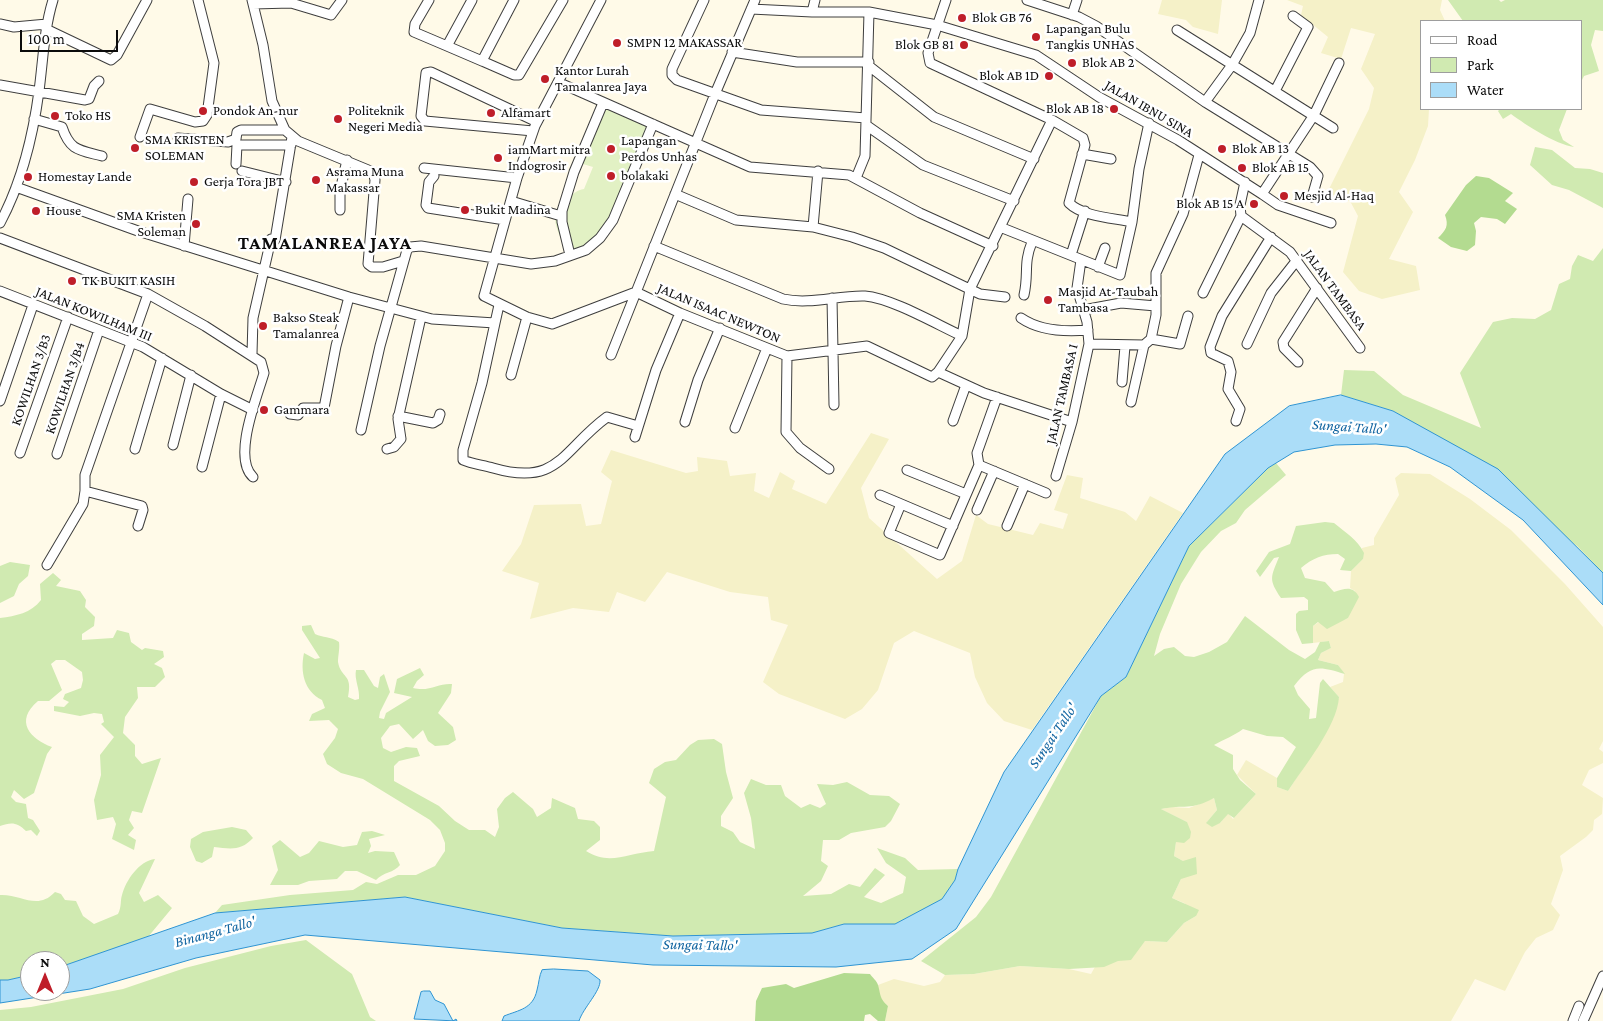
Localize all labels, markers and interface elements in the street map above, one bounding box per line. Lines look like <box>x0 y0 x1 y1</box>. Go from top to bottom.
place label: Blok GB 76 <box>972 10 1032 26</box>
marker: Blok GB 76 <box>956 12 968 24</box>
scale bar <box>22 20 120 52</box>
legend <box>1420 20 1583 110</box>
place label: Lapangan Bulu Tangkis UNHAS <box>1046 21 1134 54</box>
text: 100 m <box>28 31 65 47</box>
marker: Lapangan Bulu Tangkis UNHAS <box>1030 31 1042 43</box>
text: Road <box>1467 32 1497 48</box>
place label: SMPN 12 MAKASSAR <box>627 35 742 51</box>
marker: SMPN 12 MAKASSAR <box>611 37 623 49</box>
place label: Blok GB 81 <box>895 37 954 53</box>
marker: Blok GB 81 <box>958 39 970 51</box>
place label: Blok AB 2 <box>1082 55 1134 71</box>
marker: Blok AB 2 <box>1066 57 1078 69</box>
text: Park <box>1467 57 1494 73</box>
place label: Kantor Lurah Tamalanrea Jaya <box>555 63 647 95</box>
place label: Blok AB 1D <box>979 68 1039 84</box>
marker: Blok AB 1D <box>1043 70 1055 82</box>
marker: Kantor Lurah Tamalanrea Jaya <box>539 73 551 85</box>
street label: JALAN IBNU SINA <box>1102 77 1196 141</box>
text: Water <box>1467 82 1504 98</box>
place label: Blok AB 18 <box>1046 101 1104 117</box>
place label: Pondok An-nur <box>213 103 298 119</box>
place label: Politeknik Negeri Media <box>348 103 423 136</box>
marker: Blok AB 18 <box>1108 103 1120 115</box>
marker: Pondok An-nur <box>197 105 209 117</box>
place label: Alfamart <box>501 105 551 121</box>
marker: Alfamart <box>485 107 497 119</box>
place label: Toko HS <box>65 108 111 124</box>
marker: Toko HS <box>49 110 61 122</box>
marker: Politeknik Negeri Media <box>332 113 344 125</box>
place label: SMA KRISTEN SOLEMAN <box>145 132 225 164</box>
place label: Lapangan Perdos Unhas <box>621 133 697 166</box>
place label: Blok AB 13 <box>1232 141 1289 157</box>
marker: SMA KRISTEN SOLEMAN <box>129 142 141 154</box>
place label: iamMart mitra Indogrosir <box>508 142 590 174</box>
marker: Lapangan Perdos Unhas <box>605 143 617 155</box>
marker: Blok AB 13 <box>1216 143 1228 155</box>
marker: iamMart mitra Indogrosir <box>492 152 504 164</box>
place label: Blok AB 15 <box>1252 160 1309 176</box>
marker: Blok AB 15 <box>1236 162 1248 174</box>
place label: Asrama Muna Makassar <box>326 164 404 196</box>
place label: bolakaki <box>621 168 669 184</box>
place label: Homestay Lande <box>38 169 132 185</box>
marker: bolakaki <box>605 170 617 182</box>
marker: Homestay Lande <box>22 171 34 183</box>
place label: Gerja Tora JBT <box>204 174 284 190</box>
marker: Asrama Muna Makassar <box>310 174 322 186</box>
marker: Gerja Tora JBT <box>188 176 200 188</box>
place label: Mesjid Al-Haq <box>1294 188 1374 204</box>
marker: Mesjid Al-Haq <box>1278 190 1290 202</box>
place label: Blok AB 15 A <box>1176 196 1244 212</box>
marker: Blok AB 15 A <box>1248 198 1260 210</box>
place label: Bukit Madina <box>475 202 551 218</box>
place label: House <box>46 203 81 219</box>
marker: Bukit Madina <box>459 204 471 216</box>
marker: House <box>30 205 42 217</box>
place label: SMA Kristen Soleman <box>117 208 186 240</box>
marker: SMA Kristen Soleman <box>190 218 202 230</box>
district label: TAMALANREA JAYA <box>236 232 414 254</box>
street label: JALAN TAMBASA <box>1300 246 1370 334</box>
place label: TK BUKIT KASIH <box>82 273 175 289</box>
marker: TK BUKIT KASIH <box>66 275 78 287</box>
street label: JALAN ISAAC NEWTON <box>655 279 783 347</box>
street label: JALAN KOWILHAM III <box>33 283 155 345</box>
place label: Masjid At-Taubah Tambasa <box>1058 284 1158 316</box>
marker: Masjid At-Taubah Tambasa <box>1042 294 1054 306</box>
place label: Bakso Steak Tamalanrea <box>273 310 339 342</box>
marker: Bakso Steak Tamalanrea <box>257 320 269 332</box>
street label: KOWILHAN 3/B3 <box>8 332 54 428</box>
street label: KOWILHAN 3/B4 <box>41 340 89 436</box>
street label: JALAN TAMBASA I <box>1042 342 1082 446</box>
place label: Gammara <box>274 402 330 418</box>
marker: Gammara <box>258 404 270 416</box>
water label: Sungai Tallo' <box>1311 415 1387 439</box>
water label: Sungai Tallo' <box>1025 700 1081 772</box>
water label: Binanga Tallo' <box>173 913 257 951</box>
water label: Sungai Tallo' <box>663 935 737 955</box>
north arrow <box>20 951 70 1001</box>
text: N <box>40 954 50 970</box>

